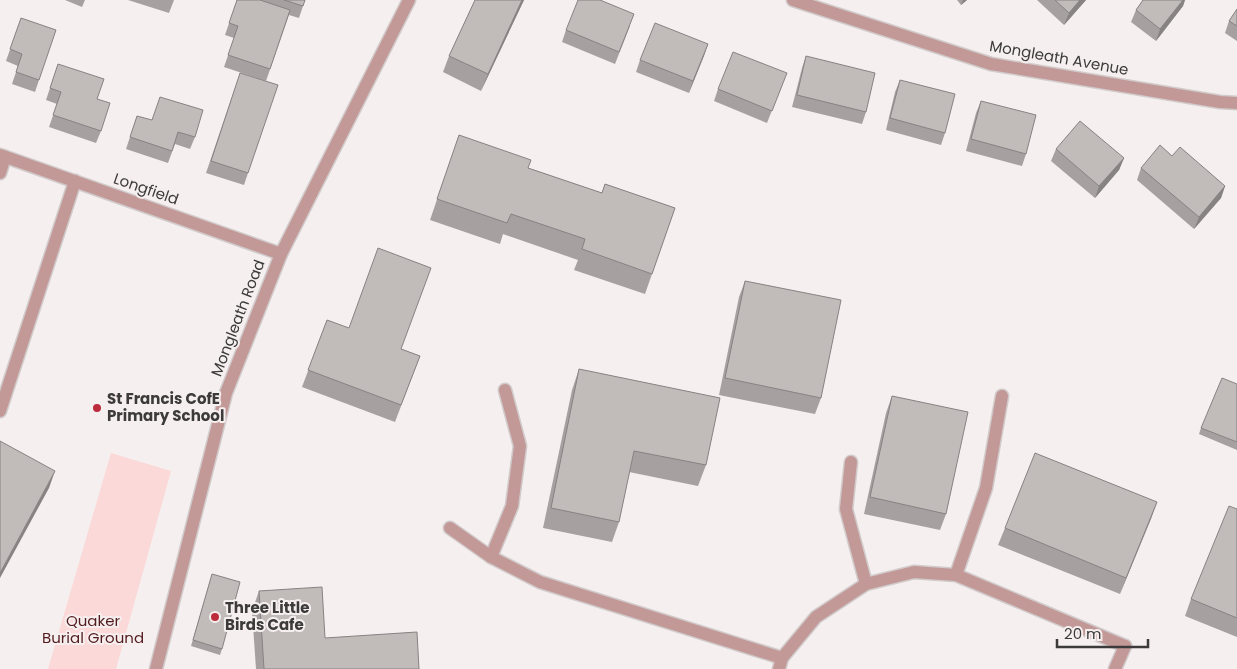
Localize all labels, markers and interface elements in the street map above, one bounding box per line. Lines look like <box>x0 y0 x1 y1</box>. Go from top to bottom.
street label: Mongleath Avenue <box>988 35 1130 80</box>
street label: Longfield <box>111 168 182 209</box>
street label: Mongleath Road <box>206 256 269 379</box>
place label: St Francis CofE Primary School <box>107 388 224 426</box>
marker: St Francis CofE Primary School <box>91 402 103 414</box>
place label: Three Little Birds Cafe <box>225 597 309 635</box>
park label: Quaker Burial Ground <box>42 610 144 648</box>
marker: Three Little Birds Cafe <box>209 611 221 623</box>
scale bar <box>1057 616 1148 648</box>
text: 20 m <box>1064 623 1102 644</box>

